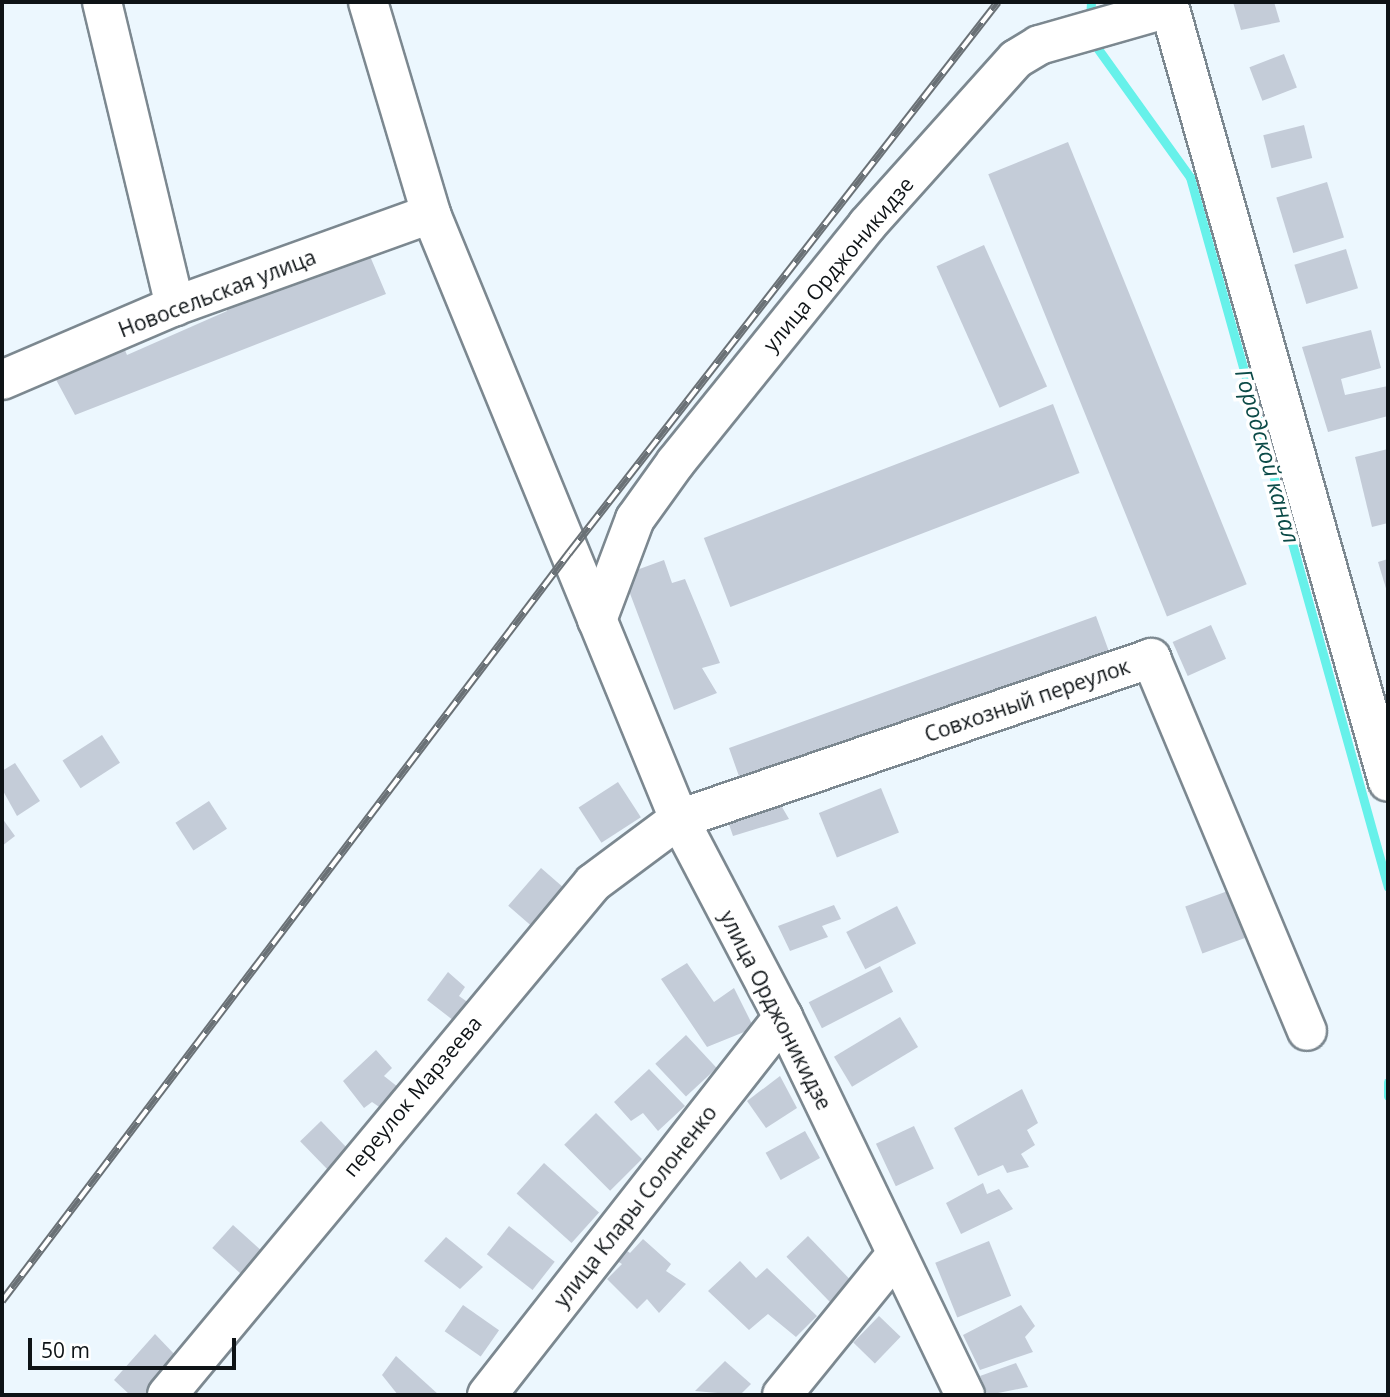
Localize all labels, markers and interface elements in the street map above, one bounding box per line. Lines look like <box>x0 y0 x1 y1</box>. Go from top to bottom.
street label: улица Орджоникидзе <box>758 172 918 356</box>
street label: Новосельская улица <box>115 244 319 342</box>
water label: Городской канал <box>1230 366 1306 546</box>
street label: Совхозный переулок <box>921 653 1133 747</box>
street label: улица Орджоникидзе <box>715 906 837 1114</box>
street label: переулок Марзеева <box>337 1011 487 1181</box>
street label: улица Клары Солоненко <box>548 1100 722 1312</box>
scale bar <box>32 1324 240 1368</box>
text: 50 m <box>41 1336 90 1364</box>

